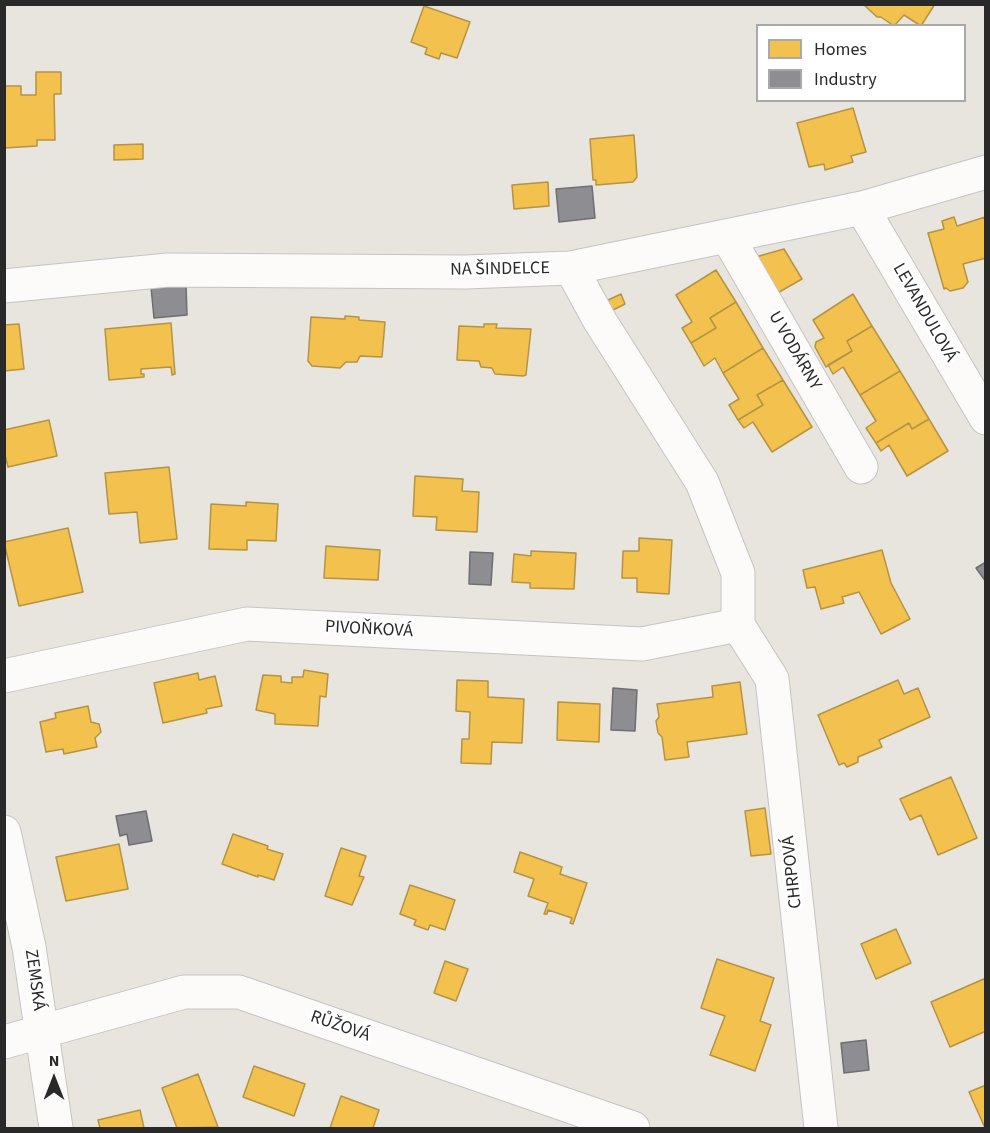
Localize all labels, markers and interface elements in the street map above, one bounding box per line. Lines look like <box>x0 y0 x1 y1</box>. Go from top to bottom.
legend <box>756 24 966 102</box>
text: Homes <box>814 37 867 62</box>
text: Industry <box>814 67 877 92</box>
street label: NA ŠINDELCE <box>450 258 550 282</box>
street label: LEVANDULOVÁ <box>887 260 961 366</box>
street label: U VODÁRNY <box>763 308 825 394</box>
street label: PIVOŇKOVÁ <box>324 617 414 643</box>
street label: CHRPOVÁ <box>778 835 808 909</box>
street label: ZEMSKÁ <box>19 948 49 1012</box>
street label: RŮŽOVÁ <box>307 1007 373 1047</box>
north arrow <box>24 1049 84 1109</box>
text: N <box>49 1050 59 1072</box>

